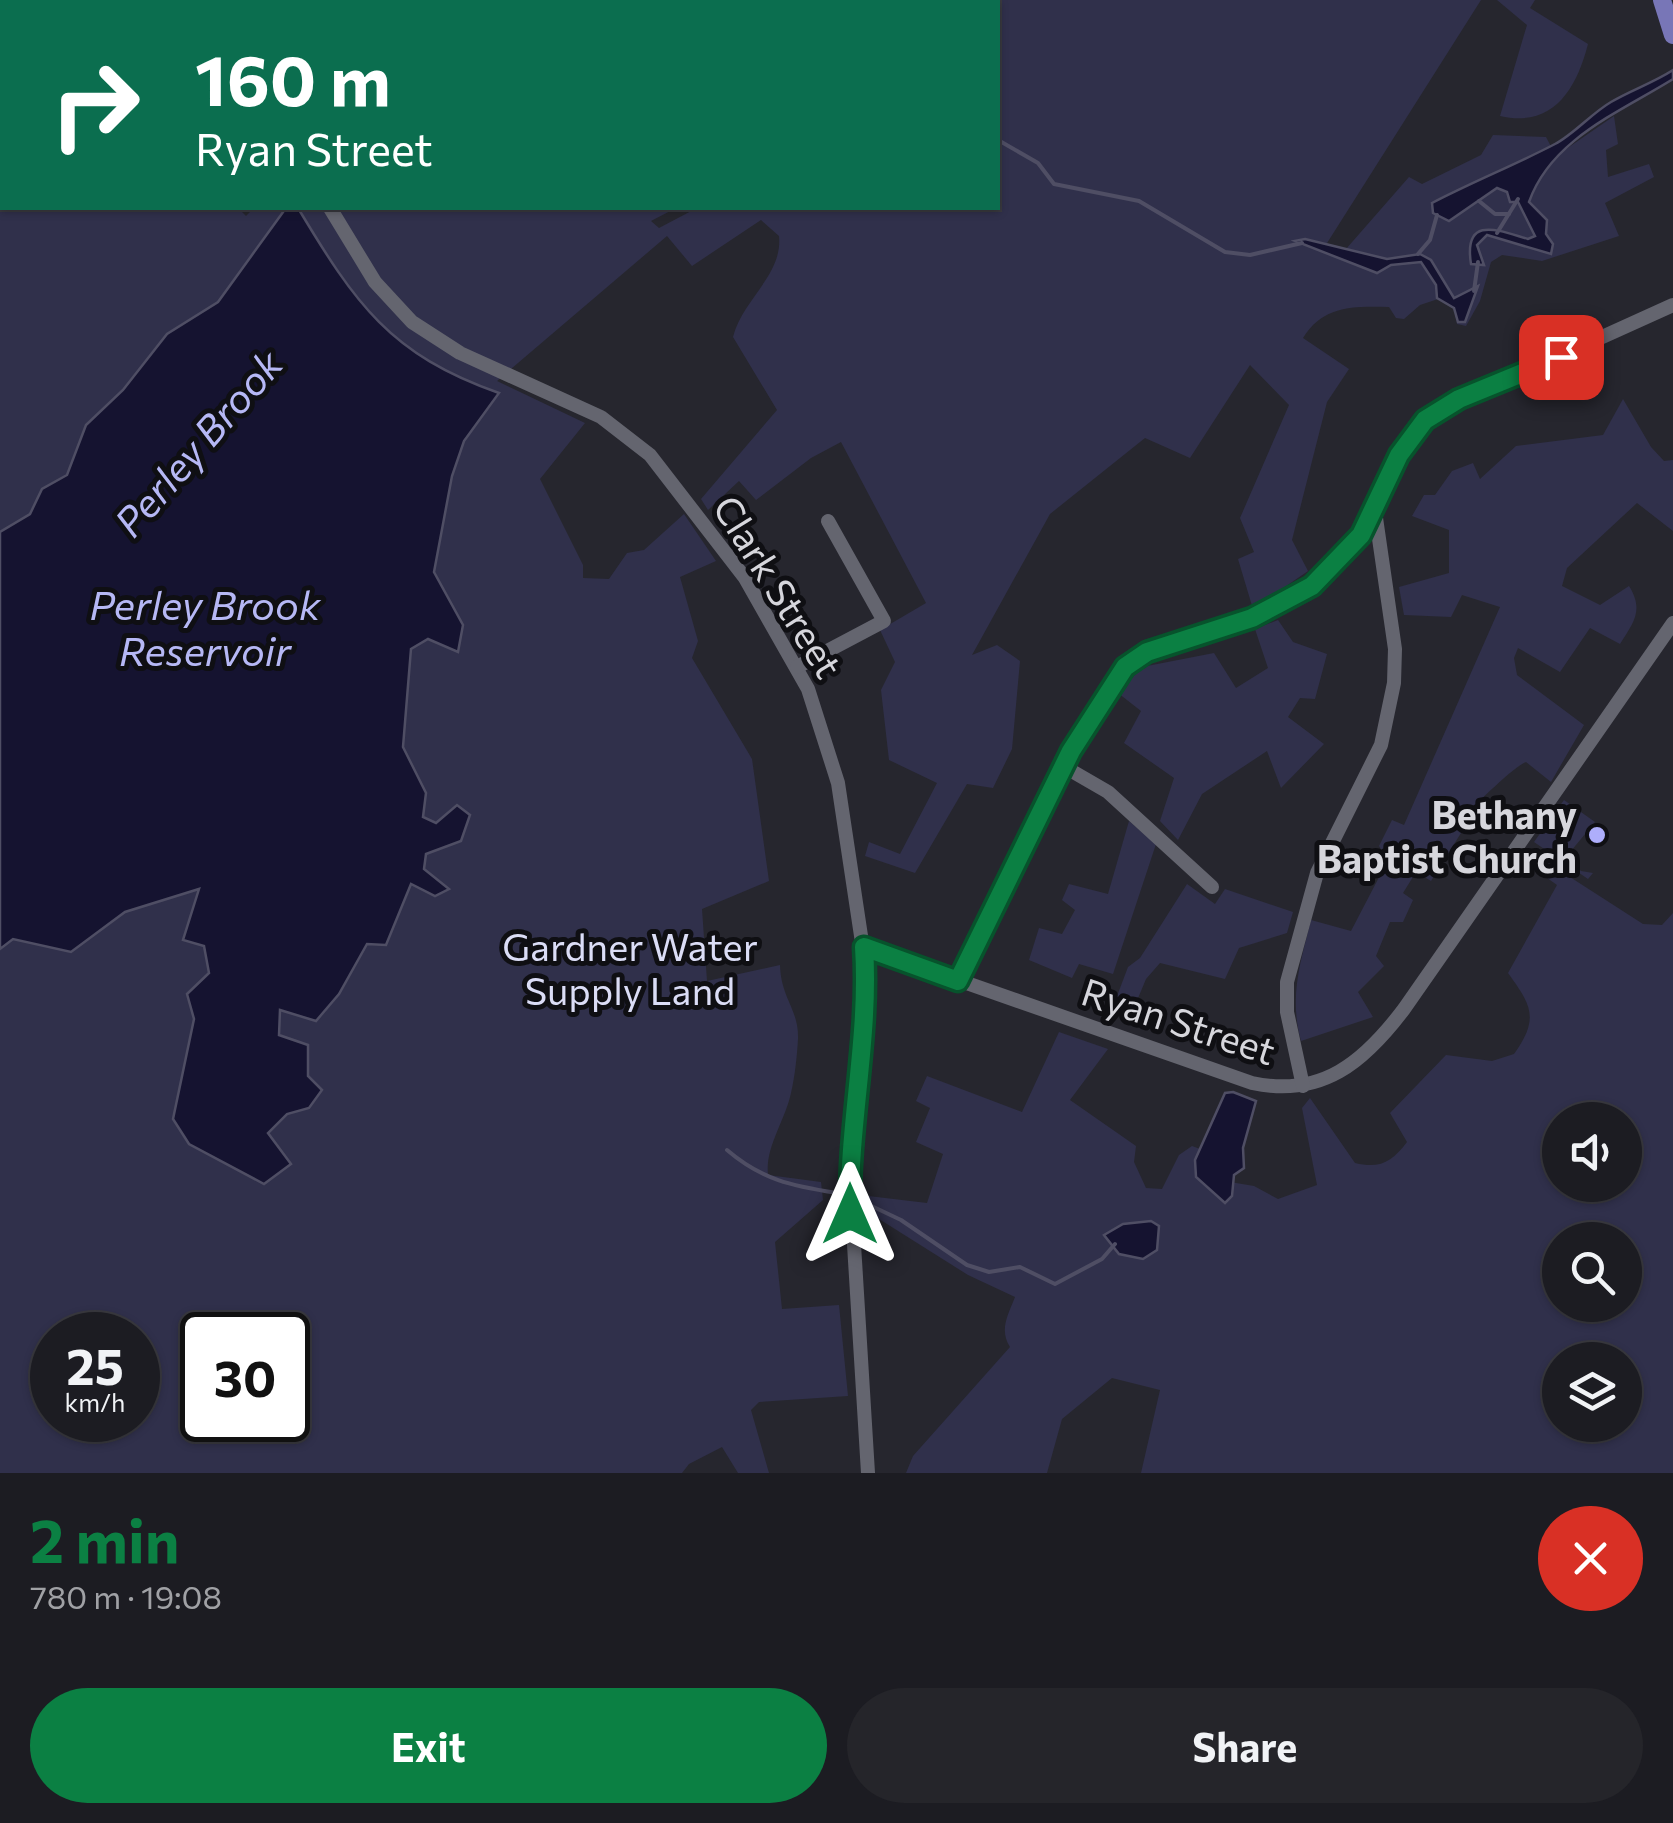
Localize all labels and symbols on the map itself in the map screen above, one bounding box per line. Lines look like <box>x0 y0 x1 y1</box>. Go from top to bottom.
pin <box>1519 315 1604 400</box>
water label: Perley Brook <box>103 338 292 545</box>
street label: Clark Street <box>704 486 854 686</box>
water label: Perley Brook Reservoir <box>89 579 322 674</box>
place label: Bethany Baptist Church <box>1317 790 1577 881</box>
marker: Bethany Baptist Church <box>1586 824 1608 846</box>
park label: Gardner Water Supply Land <box>502 922 758 1013</box>
street label: Ryan Street <box>1076 967 1282 1073</box>
position arrow <box>798 1162 902 1266</box>
speed limit sign: 30 <box>180 1312 310 1442</box>

